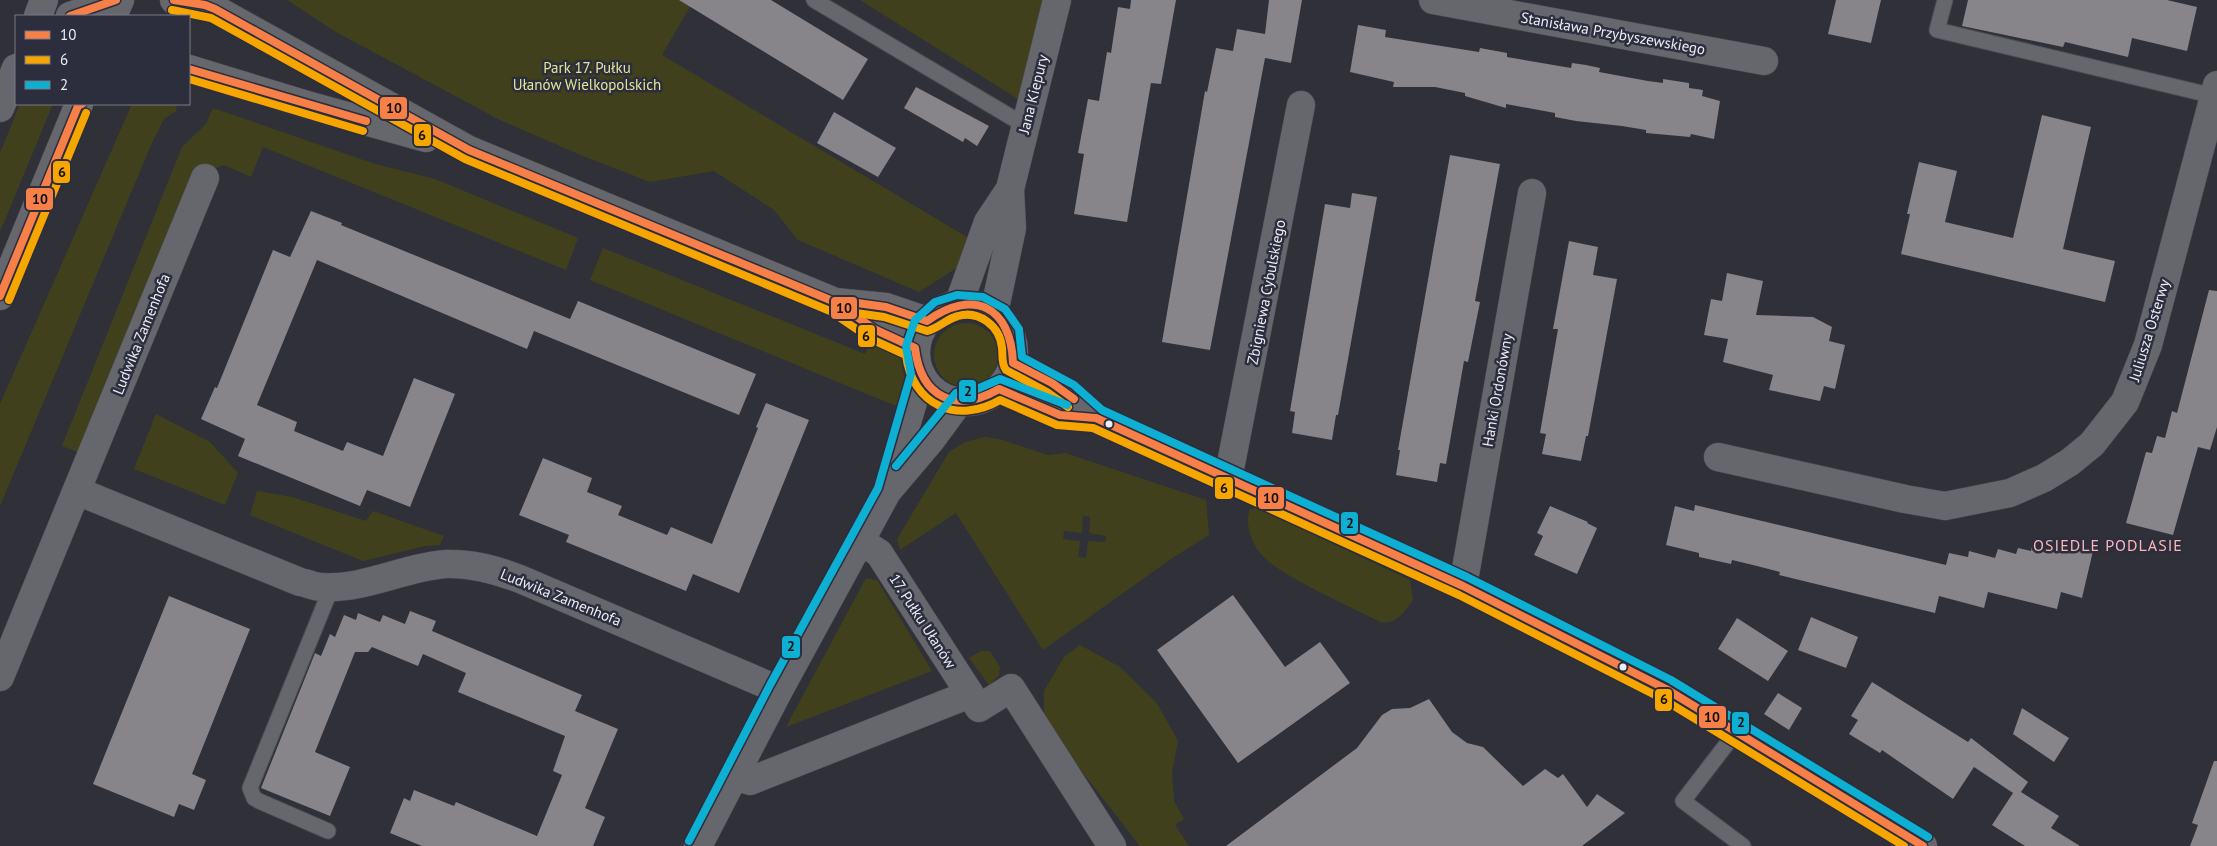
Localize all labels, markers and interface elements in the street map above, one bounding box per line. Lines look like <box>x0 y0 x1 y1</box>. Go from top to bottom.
street label: Stanisława Przybyszewskiego <box>1519 7 1707 59</box>
legend <box>15 15 190 105</box>
text: 10 <box>60 25 76 44</box>
text: 6 <box>60 50 68 69</box>
street label: Jana Kiepury <box>1014 53 1052 136</box>
park label: Park 17. Pułku Ułanów Wielkopolskich <box>513 58 661 94</box>
text: 2 <box>60 75 68 94</box>
line badge: 10 <box>379 96 408 120</box>
text: 10 <box>386 99 402 117</box>
line badge: 6 <box>413 123 432 147</box>
text: 6 <box>418 126 426 144</box>
line badge: 6 <box>52 160 71 184</box>
text: 6 <box>58 163 66 181</box>
line badge: 10 <box>25 187 54 211</box>
text: 10 <box>32 190 48 208</box>
street label: Zbigniewa Cybulskiego <box>1243 218 1289 366</box>
street label: Ludwika Zamenhofa <box>108 271 174 397</box>
street label: Juliusza Osterwy <box>2124 277 2174 384</box>
line badge: 10 <box>830 296 858 320</box>
text: 10 <box>836 299 852 317</box>
line badge: 6 <box>857 324 876 348</box>
text: 6 <box>862 327 870 345</box>
street label: Hanki Ordonówny <box>1478 332 1516 448</box>
line badge: 2 <box>958 379 977 403</box>
text: 2 <box>964 382 972 400</box>
unlabelled marker <box>1104 419 1114 429</box>
line badge: 6 <box>1214 476 1234 500</box>
text: 6 <box>1220 479 1228 497</box>
line badge: 10 <box>1257 486 1285 510</box>
text: 10 <box>1263 489 1279 507</box>
line badge: 2 <box>1340 511 1359 535</box>
text: 2 <box>1346 514 1354 532</box>
district label: OSIEDLE PODLASIE <box>2033 535 2183 555</box>
street label: Ludwika Zamenhofa <box>498 564 624 630</box>
street label: 17. Pułku Ułanów <box>885 570 961 672</box>
line badge: 2 <box>781 635 801 659</box>
text: 2 <box>787 637 795 655</box>
unlabelled marker <box>1618 662 1628 672</box>
line badge: 6 <box>1654 688 1673 712</box>
text: 6 <box>1660 690 1668 708</box>
line badge: 10 <box>1698 705 1727 729</box>
text: 10 <box>1704 708 1720 726</box>
line badge: 2 <box>1731 711 1750 735</box>
text: 2 <box>1737 713 1745 731</box>

